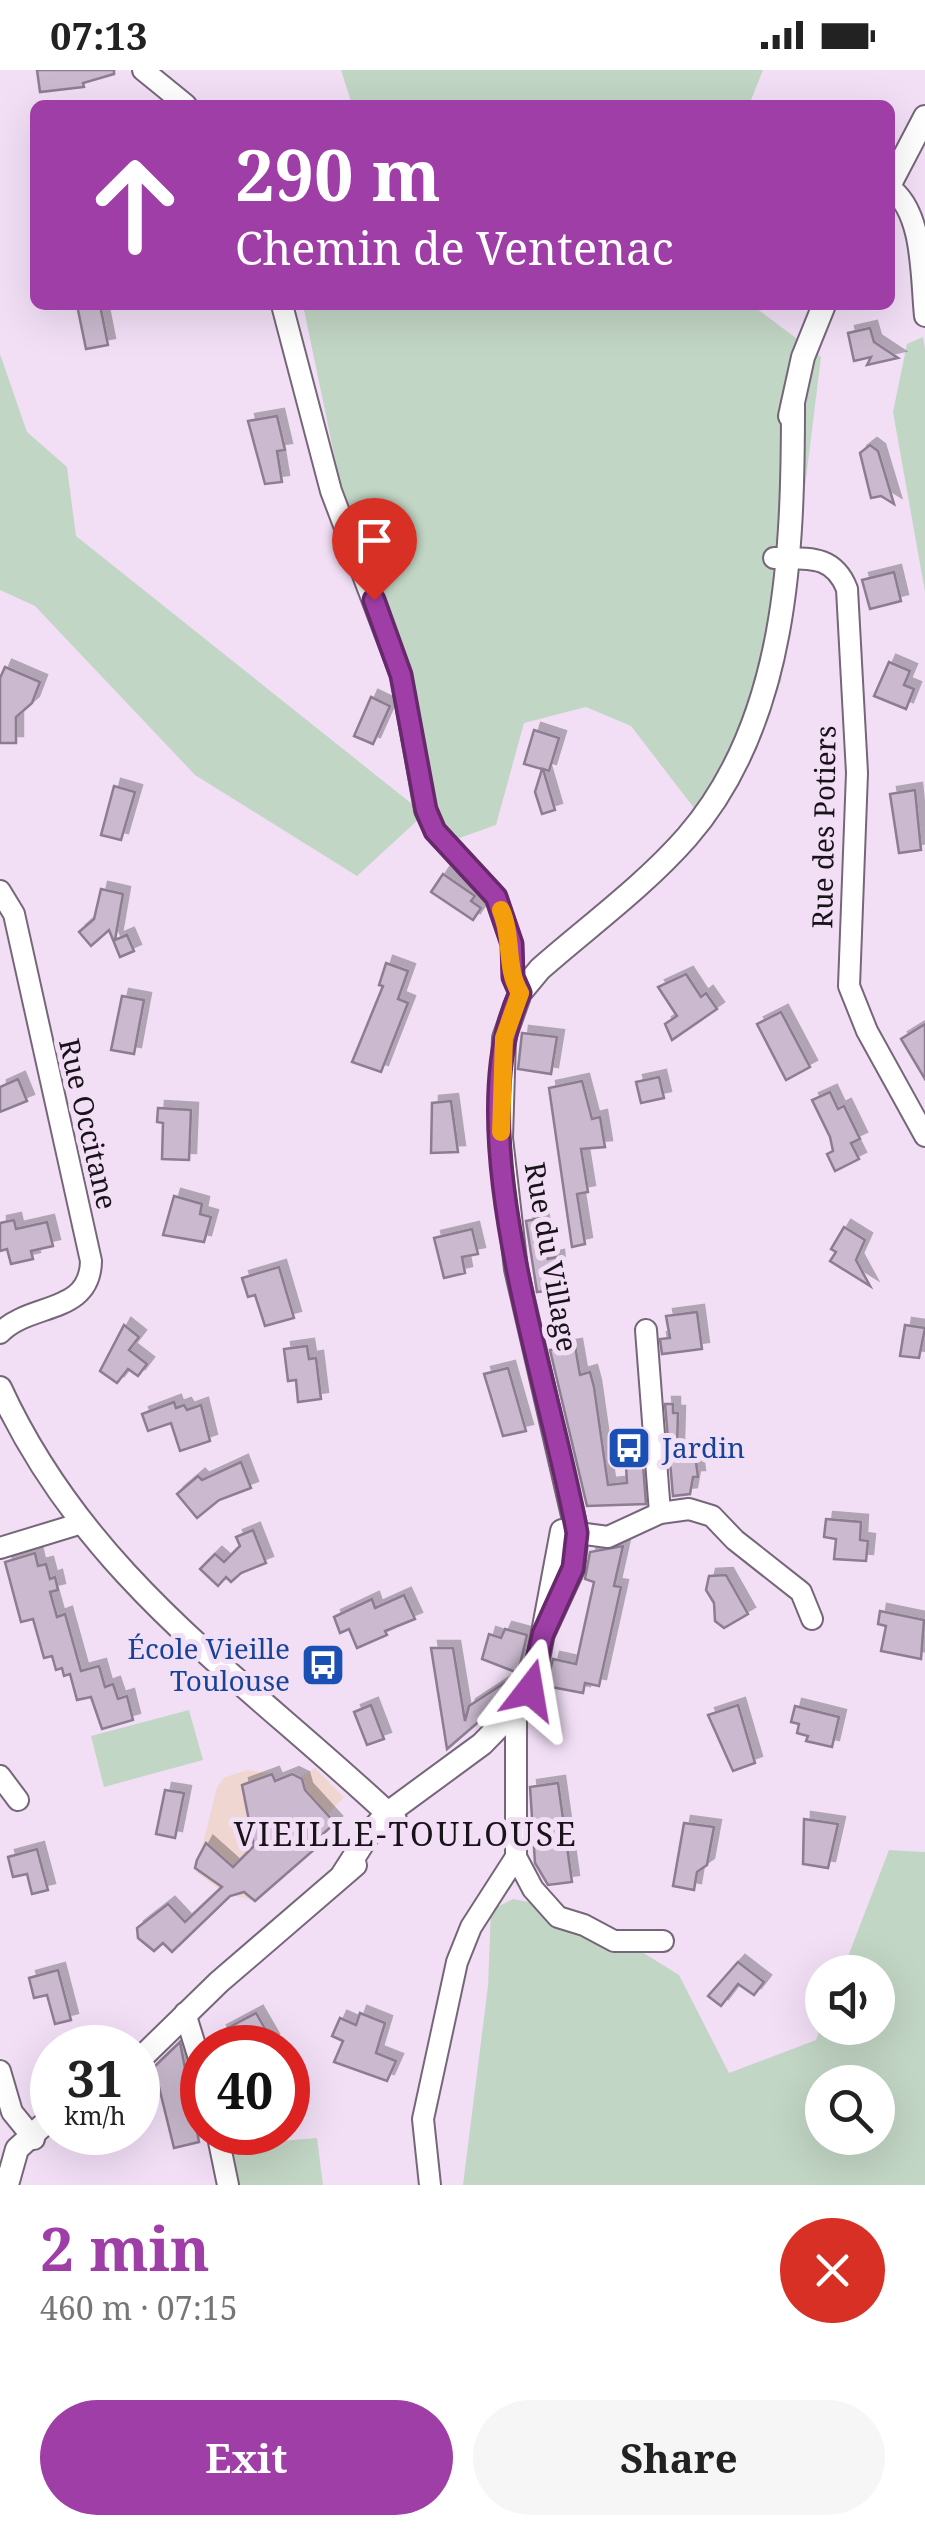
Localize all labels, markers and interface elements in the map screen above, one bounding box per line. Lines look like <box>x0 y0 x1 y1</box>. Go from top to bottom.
text: 07:13 <box>50 9 147 61</box>
text: 290 m <box>235 126 441 222</box>
icon: ahead <box>70 140 200 270</box>
text: Chemin de Ventenac <box>235 217 674 278</box>
pin <box>332 498 417 601</box>
icon: arrive <box>347 513 402 568</box>
street label: Rue des Potiers <box>802 725 844 929</box>
street label: Rue Occitane <box>51 1035 127 1213</box>
street label: Rue du Village <box>517 1159 587 1355</box>
bus stop icon: Jardin <box>606 1425 652 1471</box>
place label: Jardin <box>661 1428 745 1466</box>
place label: École Vieille Toulouse <box>128 1629 290 1699</box>
position arrow <box>478 1638 582 1742</box>
bus stop icon: École Vieille Toulouse <box>300 1642 346 1688</box>
district label: VIEILLE-TOULOUSE <box>234 1812 578 1855</box>
map controls <box>805 1955 895 2155</box>
button: sound <box>805 1955 895 2045</box>
speed limit sign: 40 <box>180 2025 310 2155</box>
text: 31 <box>67 2044 123 2112</box>
button: search <box>805 2065 895 2155</box>
text: km/h <box>64 2098 126 2132</box>
text: 2 min <box>40 2207 210 2289</box>
button: close <box>780 2218 885 2323</box>
text: 460 m · 07:15 <box>40 2286 238 2329</box>
button: Exit <box>40 2400 453 2515</box>
button: Share <box>473 2400 885 2515</box>

